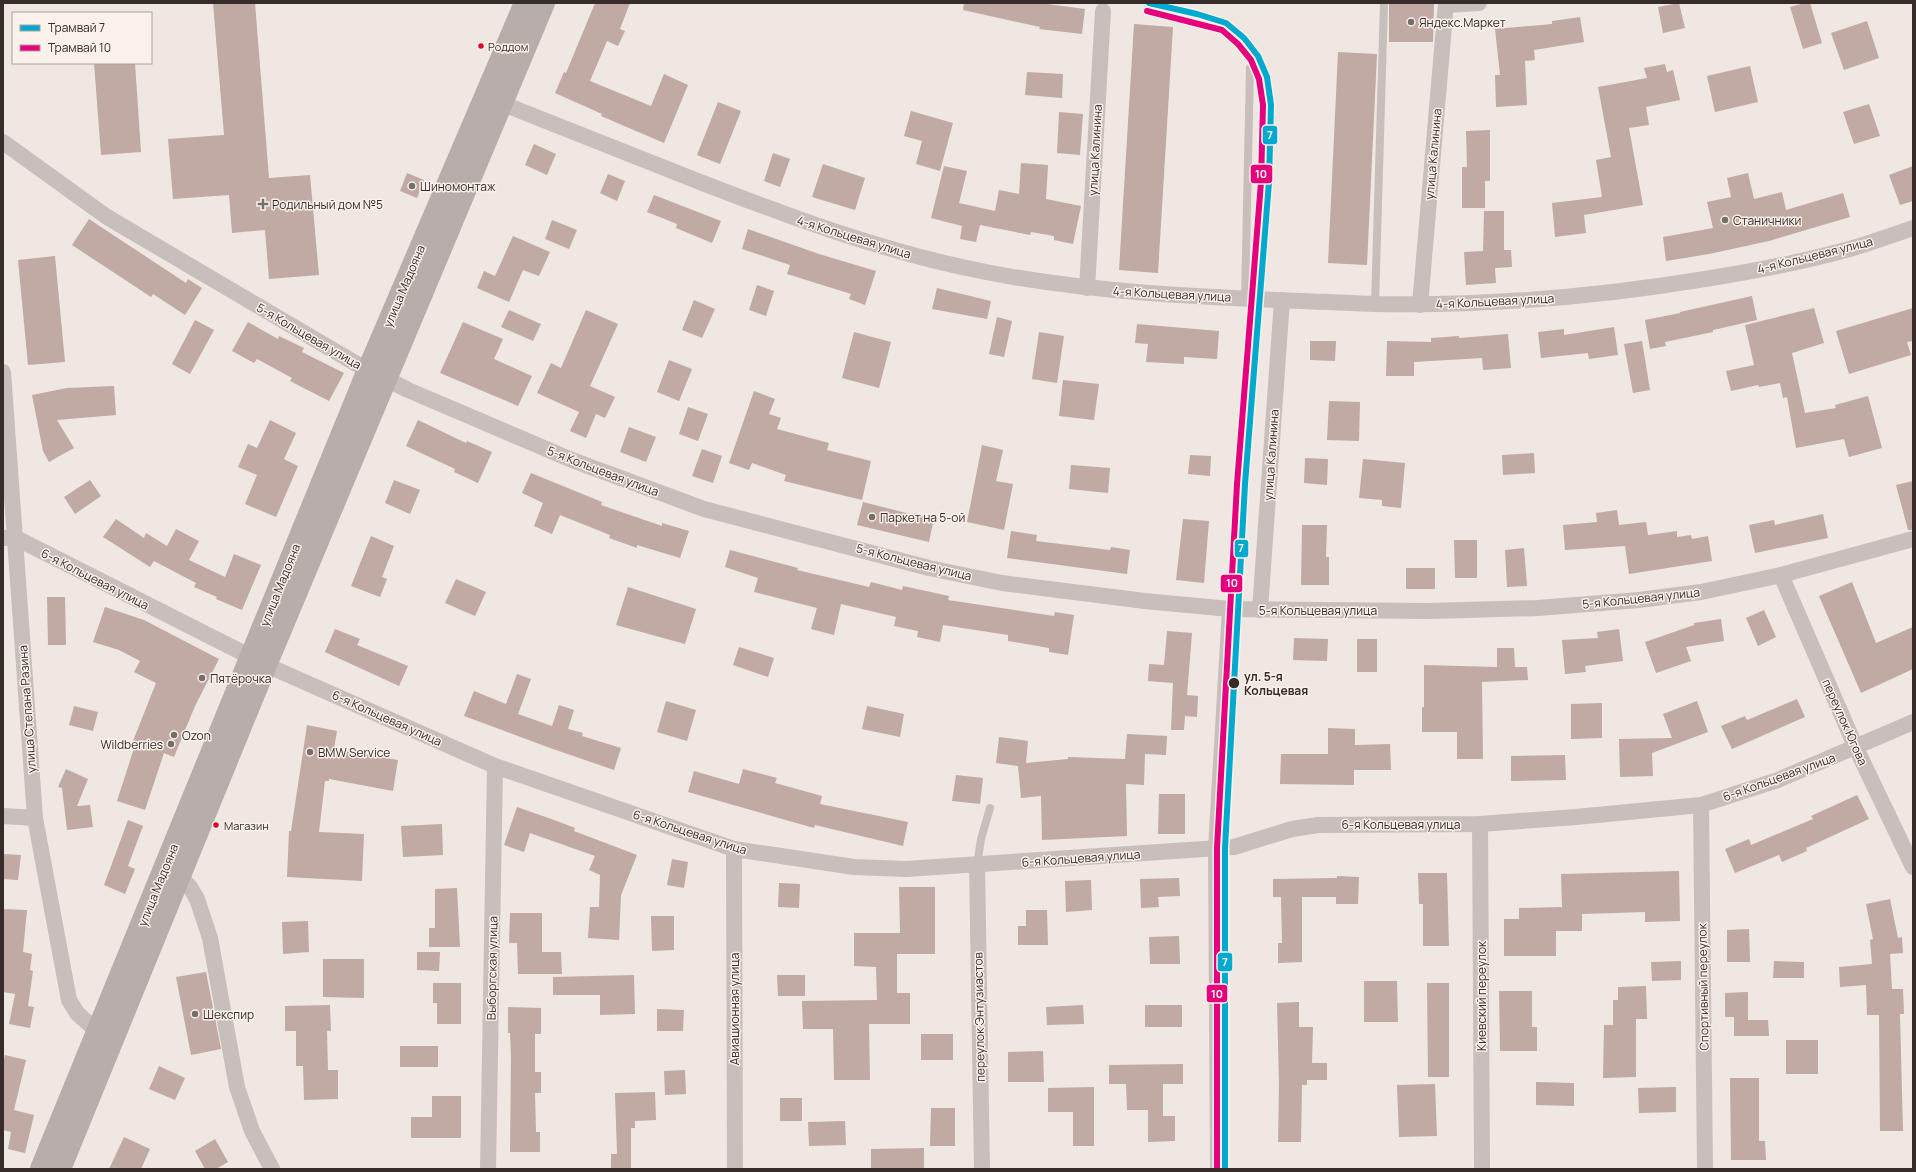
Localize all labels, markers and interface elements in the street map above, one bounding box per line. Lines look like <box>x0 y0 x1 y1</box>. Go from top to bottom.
legend <box>12 12 152 64</box>
place label: Яндекс.Маркет <box>1419 14 1506 31</box>
marker: Яндекс.Маркет <box>1406 17 1416 27</box>
text: Трамвай 7 <box>48 19 105 36</box>
text: Трамвай 10 <box>48 39 111 56</box>
place label: Роддом <box>488 39 528 54</box>
marker: Роддом <box>476 41 486 51</box>
street label: улица Калинина <box>1084 104 1106 196</box>
street label: улица Калинина <box>1421 108 1445 200</box>
line badge: 7 <box>1262 125 1278 145</box>
text: 7 <box>1267 127 1273 142</box>
line badge: 10 <box>1250 164 1273 184</box>
text: 10 <box>1255 166 1267 181</box>
place label: Шиномонтаж <box>420 178 496 195</box>
marker: Шиномонтаж <box>407 181 417 191</box>
place label: Родильный дом №5 <box>272 196 383 213</box>
marker: Родильный дом №5 <box>257 198 269 210</box>
street label: 4-я Кольцевая улица <box>795 212 913 262</box>
place label: Станичники <box>1733 212 1801 229</box>
marker: Станичники <box>1720 215 1730 225</box>
street label: 4-я Кольцевая улица <box>1755 232 1875 278</box>
street label: улица Мадояна <box>379 242 429 330</box>
street label: 4-я Кольцевая улица <box>1112 282 1232 306</box>
street label: 4-я Кольцевая улица <box>1435 289 1555 313</box>
street label: 5-я Кольцевая улица <box>254 299 364 373</box>
street label: улица Калинина <box>1259 409 1283 501</box>
street label: 5-я Кольцевая улица <box>545 442 661 500</box>
place label: Паркет на 5-ой <box>880 509 965 526</box>
marker: Паркет на 5-ой <box>867 512 877 522</box>
street label: 5-я Кольцевая улица <box>855 539 973 585</box>
line badge: 7 <box>1234 539 1249 558</box>
text: 7 <box>1238 540 1244 555</box>
street label: улица Мадояна <box>256 541 304 629</box>
street label: 6-я Кольцевая улица <box>38 544 152 614</box>
line badge: 10 <box>1220 574 1243 593</box>
text: 10 <box>1226 575 1238 590</box>
street label: 5-я Кольцевая улица <box>1581 583 1701 613</box>
street label: 5-я Кольцевая улица <box>1259 602 1377 619</box>
street label: улица Степана Разина <box>14 644 40 774</box>
place label: ул. 5-я Кольцевая <box>1244 668 1308 699</box>
place label: Пятёрочка <box>210 670 271 687</box>
marker: Пятёрочка <box>197 673 207 683</box>
marker: ул. 5-я Кольцевая <box>1227 676 1241 690</box>
street label: переулок Югова <box>1818 676 1872 768</box>
street label: 6-я Кольцевая улица <box>329 686 445 750</box>
place label: Ozon <box>182 727 211 744</box>
marker: Ozon <box>169 730 179 740</box>
place label: Wildberries <box>100 736 163 753</box>
marker: Wildberries <box>166 739 176 749</box>
place label: BMW Service <box>318 744 390 761</box>
marker: BMW Service <box>305 747 315 757</box>
street label: 6-я Кольцевая улица <box>1720 749 1838 805</box>
street label: 6-я Кольцевая улица <box>631 806 749 858</box>
street label: 6-я Кольцевая улица <box>1342 816 1460 833</box>
place label: Магазин <box>224 818 269 833</box>
marker: Магазин <box>211 820 221 830</box>
street label: улица Мадояна <box>134 841 182 929</box>
street label: 6-я Кольцевая улица <box>1021 845 1141 871</box>
street label: Выборгская улица <box>483 916 501 1020</box>
street label: Спортивный переулок <box>1693 922 1713 1051</box>
street label: Киевский переулок <box>1473 940 1490 1051</box>
street label: переулок Энтузиастов <box>969 951 989 1082</box>
line badge: 7 <box>1217 952 1233 972</box>
street label: Авиационная улица <box>726 953 743 1065</box>
text: 7 <box>1222 954 1228 969</box>
line badge: 10 <box>1206 984 1228 1003</box>
text: 10 <box>1211 986 1223 1001</box>
place label: Шекспир <box>203 1006 254 1023</box>
marker: Шекспир <box>190 1009 200 1019</box>

